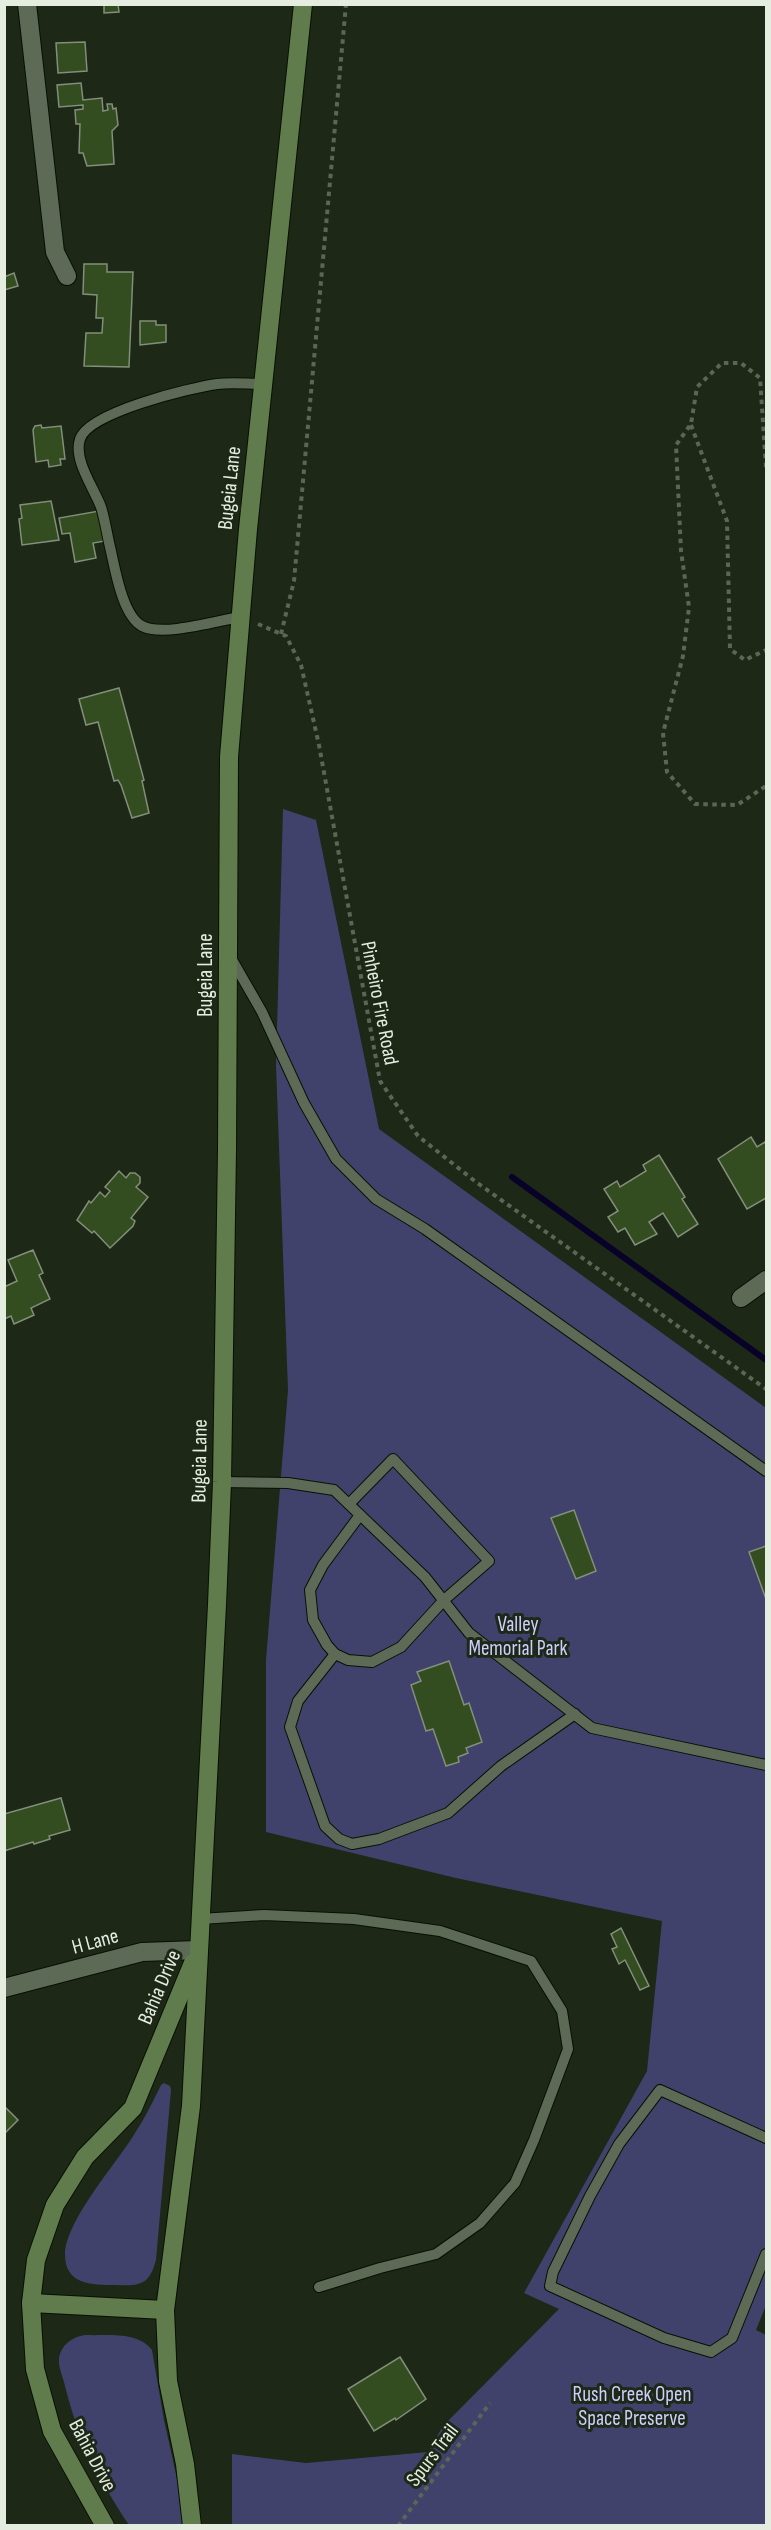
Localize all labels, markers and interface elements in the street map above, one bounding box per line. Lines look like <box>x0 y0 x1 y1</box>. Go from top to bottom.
street label: Bugeia Lane <box>213 445 246 531</box>
street label: Bugeia Lane <box>193 933 218 1017</box>
street label: Pinheiro Fire Road <box>355 939 404 1067</box>
street label: Bugeia Lane <box>186 1419 213 1503</box>
park label: Valley Memorial Park <box>468 1612 568 1661</box>
street label: H Lane <box>69 1923 121 1960</box>
street label: Bahia Drive <box>133 1946 186 2028</box>
park label: Rush Creek Open Space Preserve <box>573 2382 691 2431</box>
street label: Bahia Drive <box>63 2415 122 2496</box>
street label: Spurs Trail <box>401 2419 464 2491</box>

